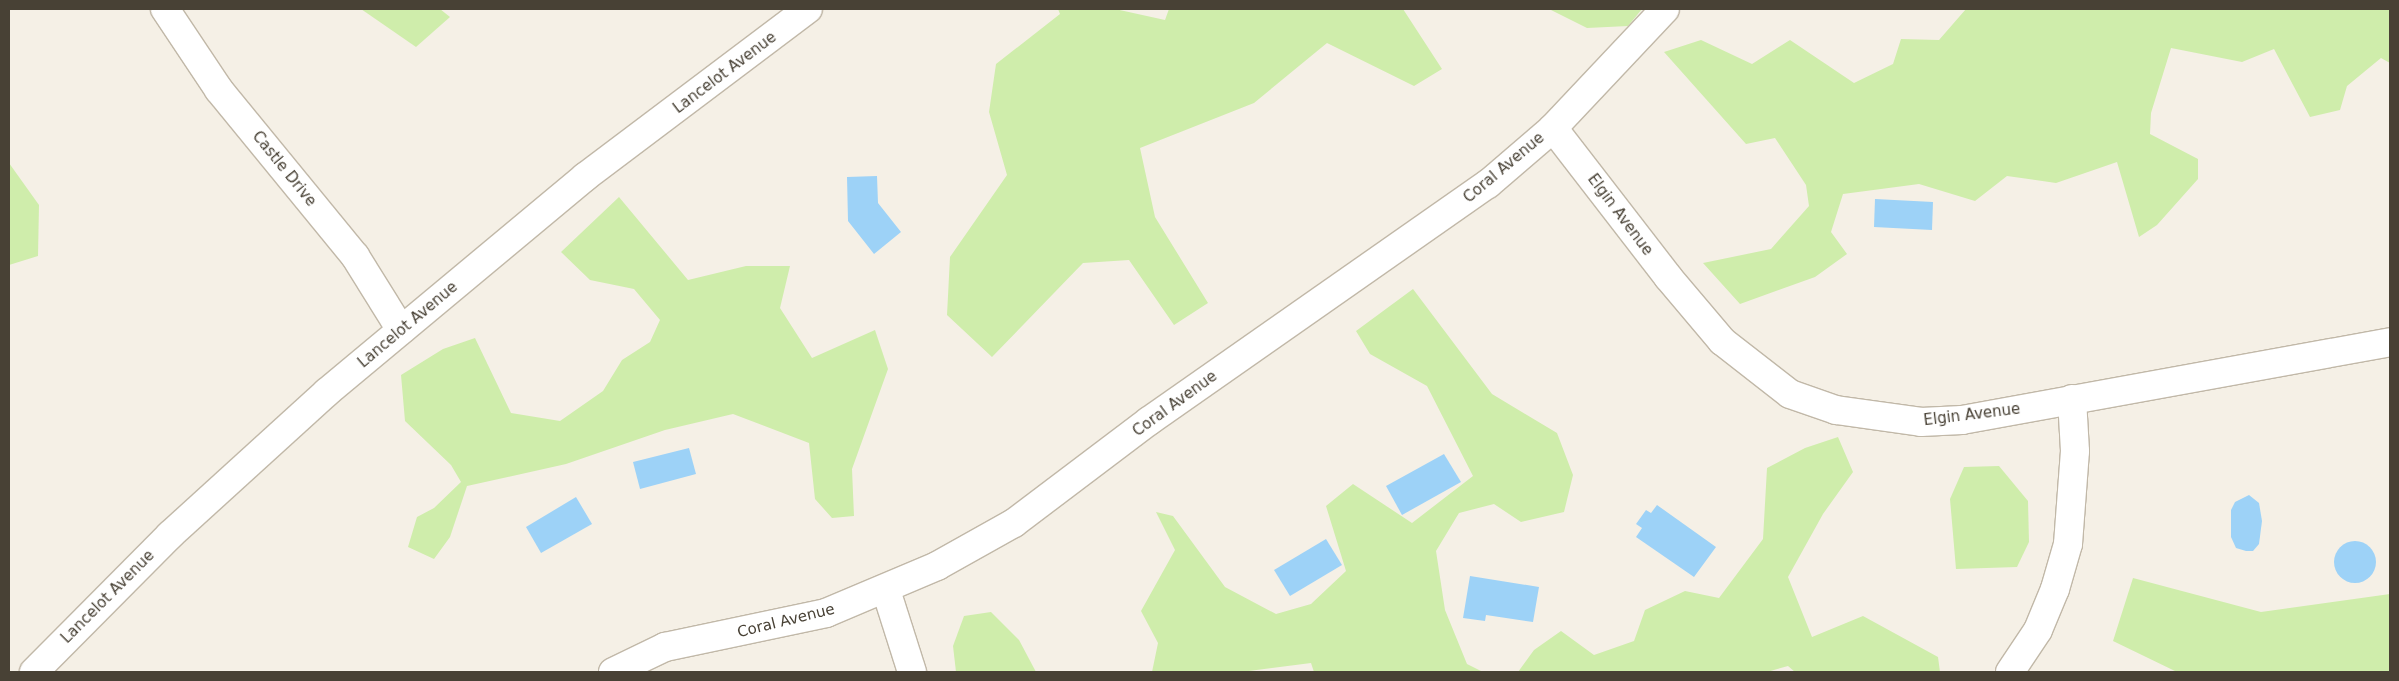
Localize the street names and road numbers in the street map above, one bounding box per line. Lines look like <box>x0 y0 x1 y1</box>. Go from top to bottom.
street label: Lancelot Avenue <box>670 28 780 118</box>
street label: Castle Drive <box>248 128 320 210</box>
street label: Coral Avenue <box>1460 129 1548 207</box>
street label: Elgin Avenue <box>1584 171 1656 259</box>
street label: Lancelot Avenue <box>355 278 461 372</box>
street label: Coral Avenue <box>1129 367 1221 441</box>
street label: Elgin Avenue <box>1923 400 2021 430</box>
street label: Lancelot Avenue <box>58 547 158 647</box>
street label: Coral Avenue <box>735 600 837 642</box>

